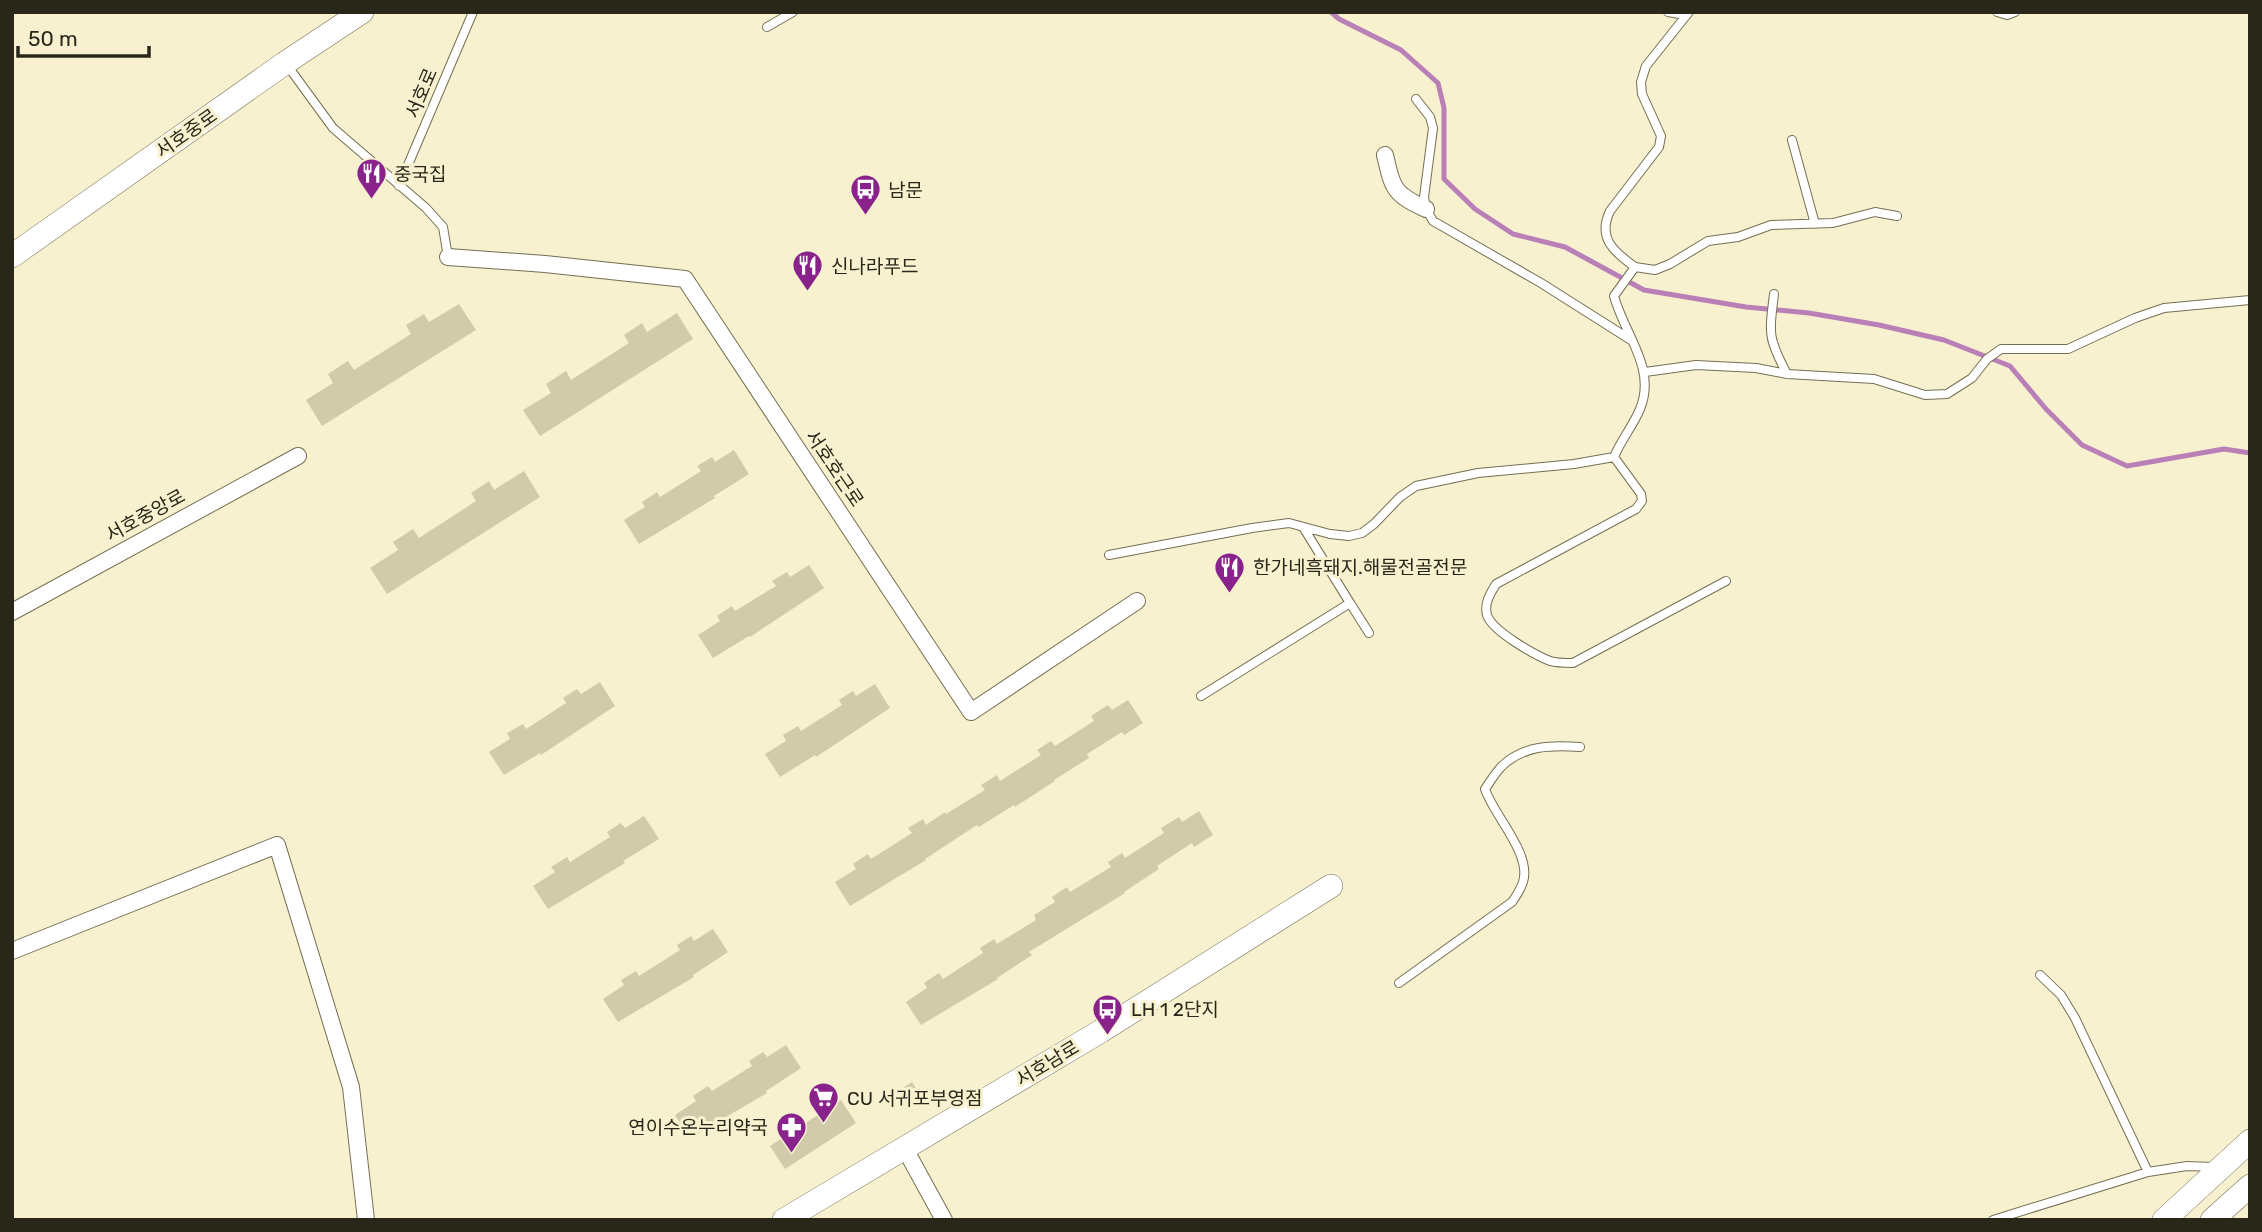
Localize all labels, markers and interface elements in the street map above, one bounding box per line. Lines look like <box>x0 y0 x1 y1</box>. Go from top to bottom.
scale bar <box>18 14 149 58</box>
text: 50 m <box>28 26 78 51</box>
street label: 서호로 <box>401 65 442 122</box>
street label: 서호중로 <box>151 104 222 163</box>
restaurant icon: 중국집 <box>354 157 388 201</box>
place label: 중국집 <box>394 163 446 186</box>
bus stop icon: 남문 <box>848 173 882 217</box>
place label: 남문 <box>888 179 923 202</box>
restaurant icon: 신나라푸드 <box>791 249 825 293</box>
place label: 신나라푸드 <box>831 255 918 278</box>
street label: 서호호근로 <box>801 426 869 511</box>
street label: 서호중앙로 <box>101 484 189 547</box>
restaurant icon: 한가네흑돼지.해물전골전문 <box>1213 550 1247 594</box>
place label: 한가네흑돼지.해물전골전문 <box>1253 556 1468 579</box>
bus stop icon: LH 1 2단지 <box>1091 992 1125 1036</box>
place label: LH 1 2단지 <box>1131 998 1219 1021</box>
street label: 서호남로 <box>1011 1036 1083 1091</box>
supermarket icon: CU 서귀포부영점 <box>807 1081 841 1125</box>
place label: CU 서귀포부영점 <box>847 1087 983 1110</box>
pharmacy icon: 연이수온누리약국 <box>774 1110 808 1154</box>
place label: 연이수온누리약국 <box>628 1116 768 1139</box>

